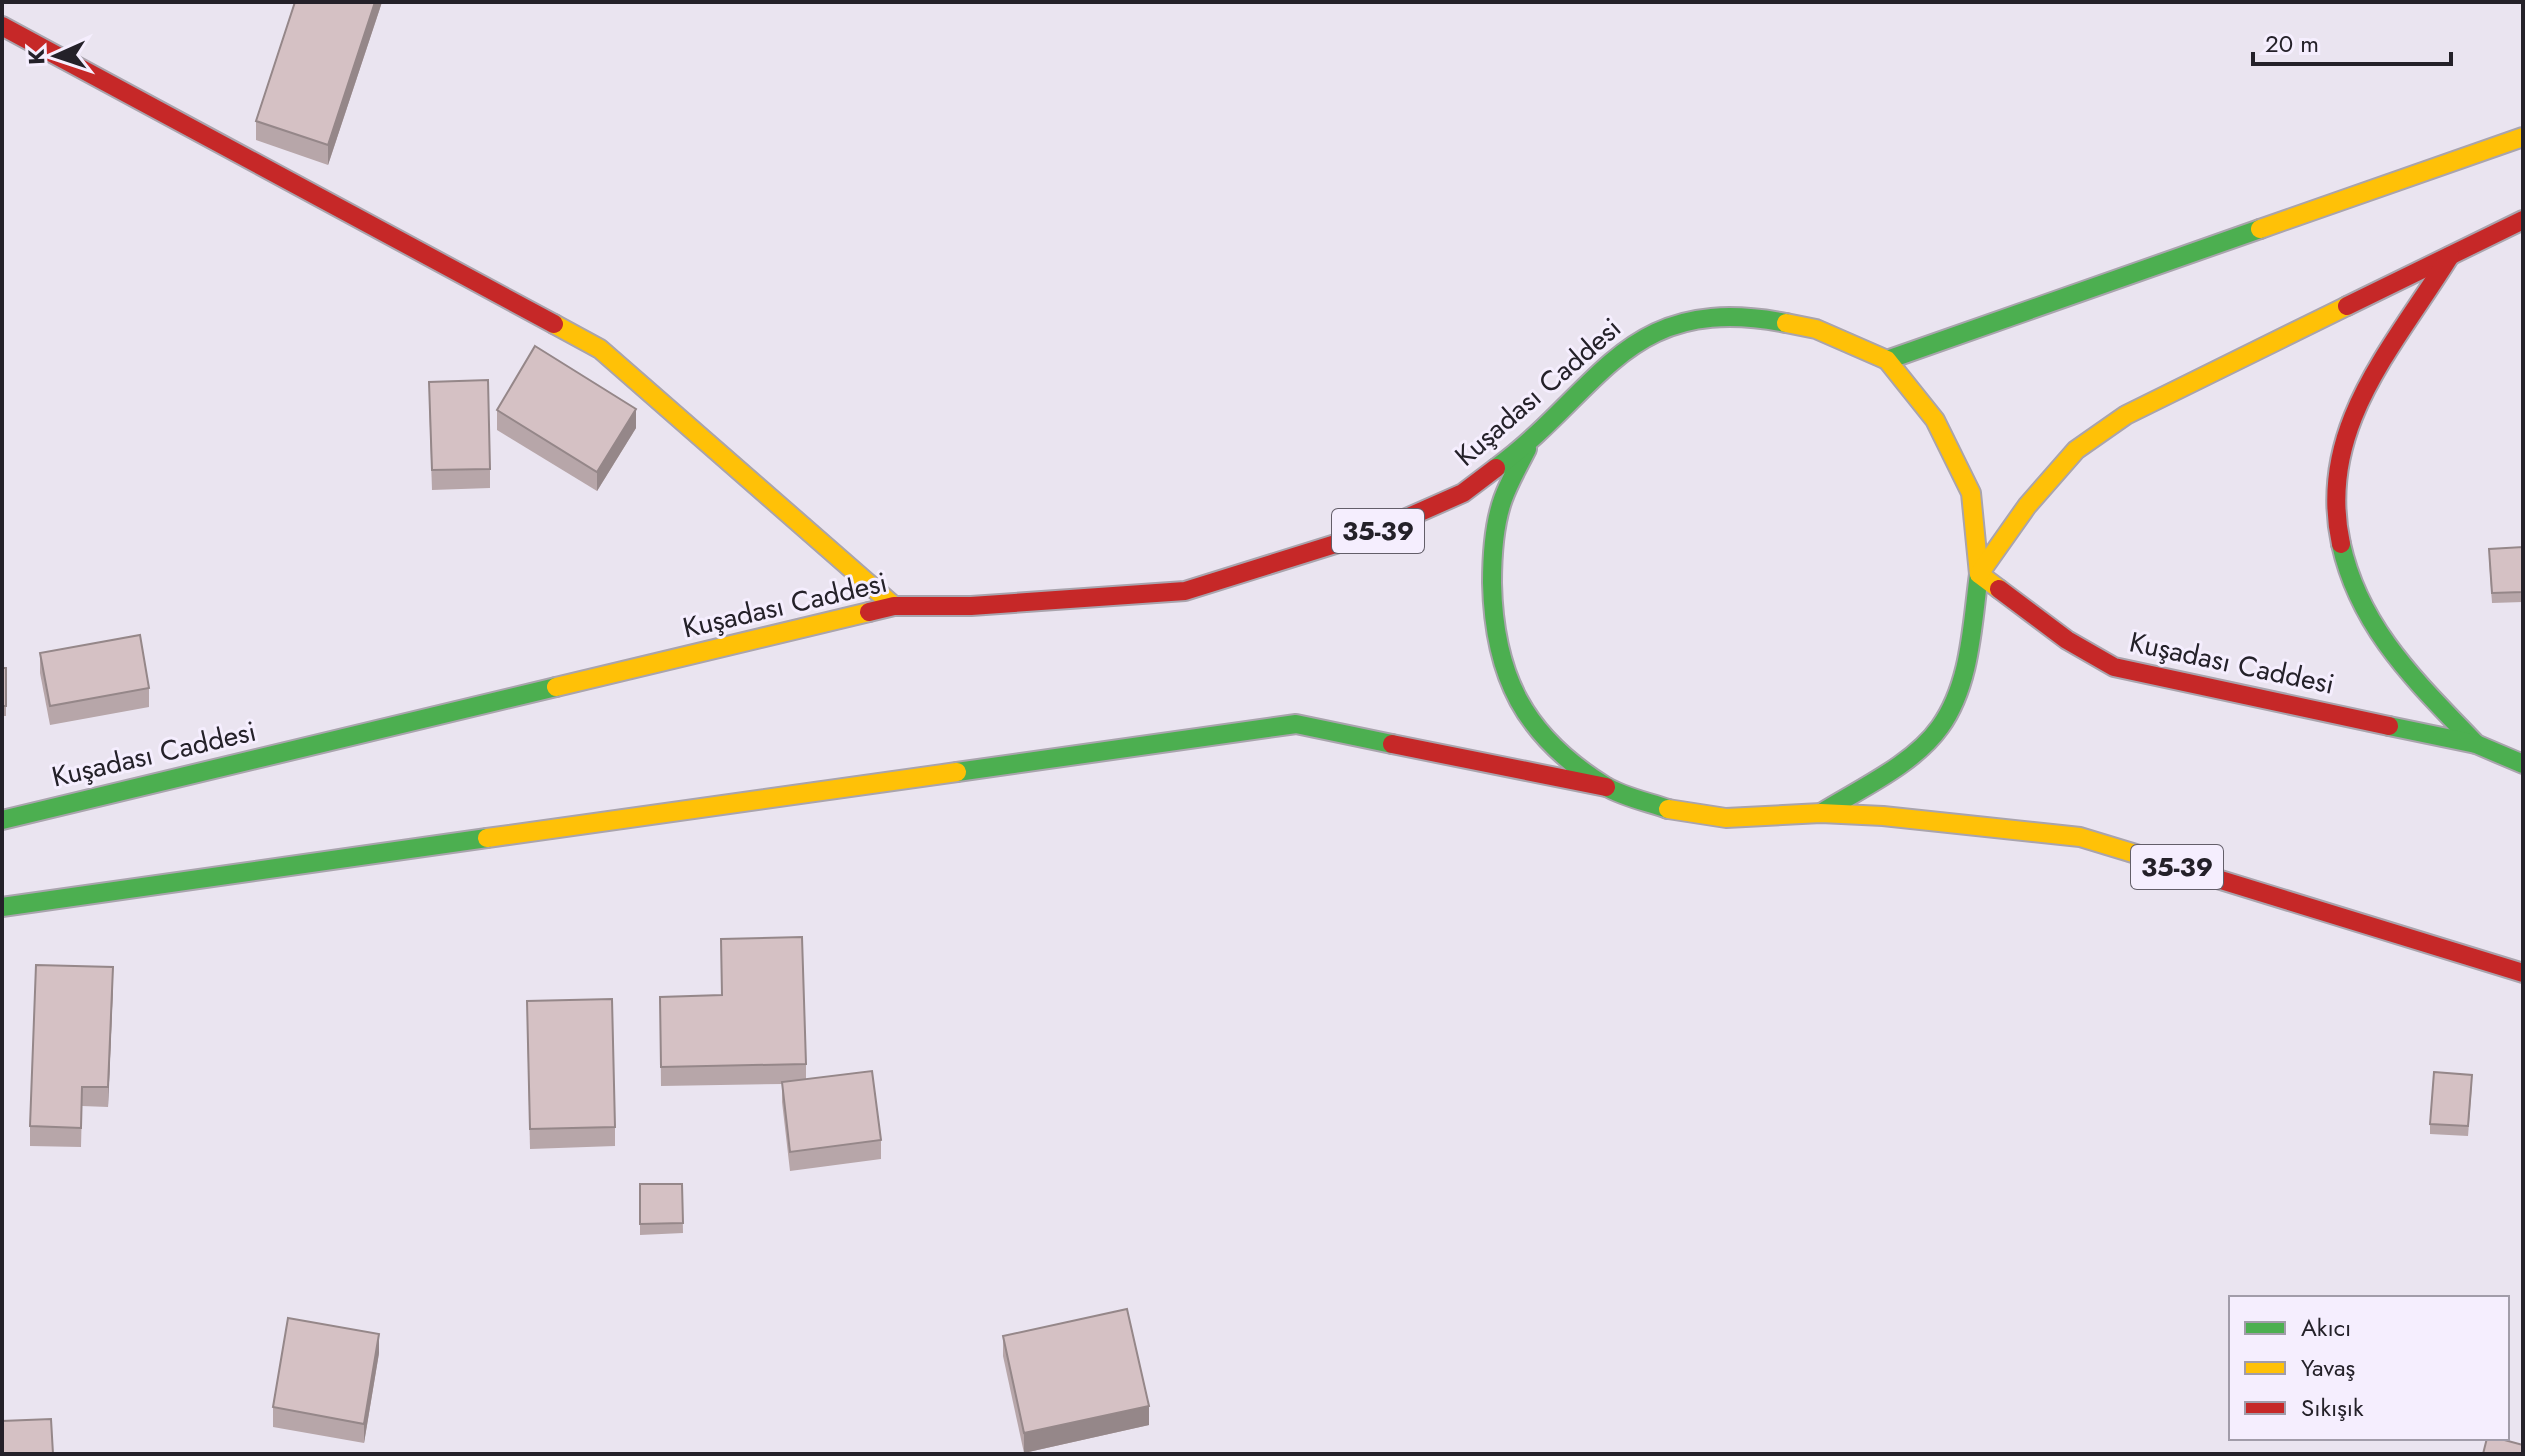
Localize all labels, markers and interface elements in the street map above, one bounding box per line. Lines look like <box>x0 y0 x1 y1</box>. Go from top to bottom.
north arrow <box>16 16 96 96</box>
scale bar <box>2253 16 2451 66</box>
text: 20 m <box>2265 26 2319 61</box>
text: K <box>20 48 52 66</box>
street label: Kuşadası Caddesi <box>1446 308 1630 476</box>
road number: 35-39 <box>1332 509 1424 553</box>
street label: Kuşadası Caddesi <box>679 562 891 648</box>
street label: Kuşadası Caddesi <box>2126 621 2338 705</box>
street label: Kuşadası Caddesi <box>48 711 260 797</box>
road number: 35-39 <box>2131 845 2223 889</box>
legend <box>2229 1296 2509 1440</box>
text: Akıcı <box>2301 1310 2351 1345</box>
text: Yavaş <box>2301 1350 2355 1385</box>
text: Sıkışık <box>2301 1390 2364 1425</box>

